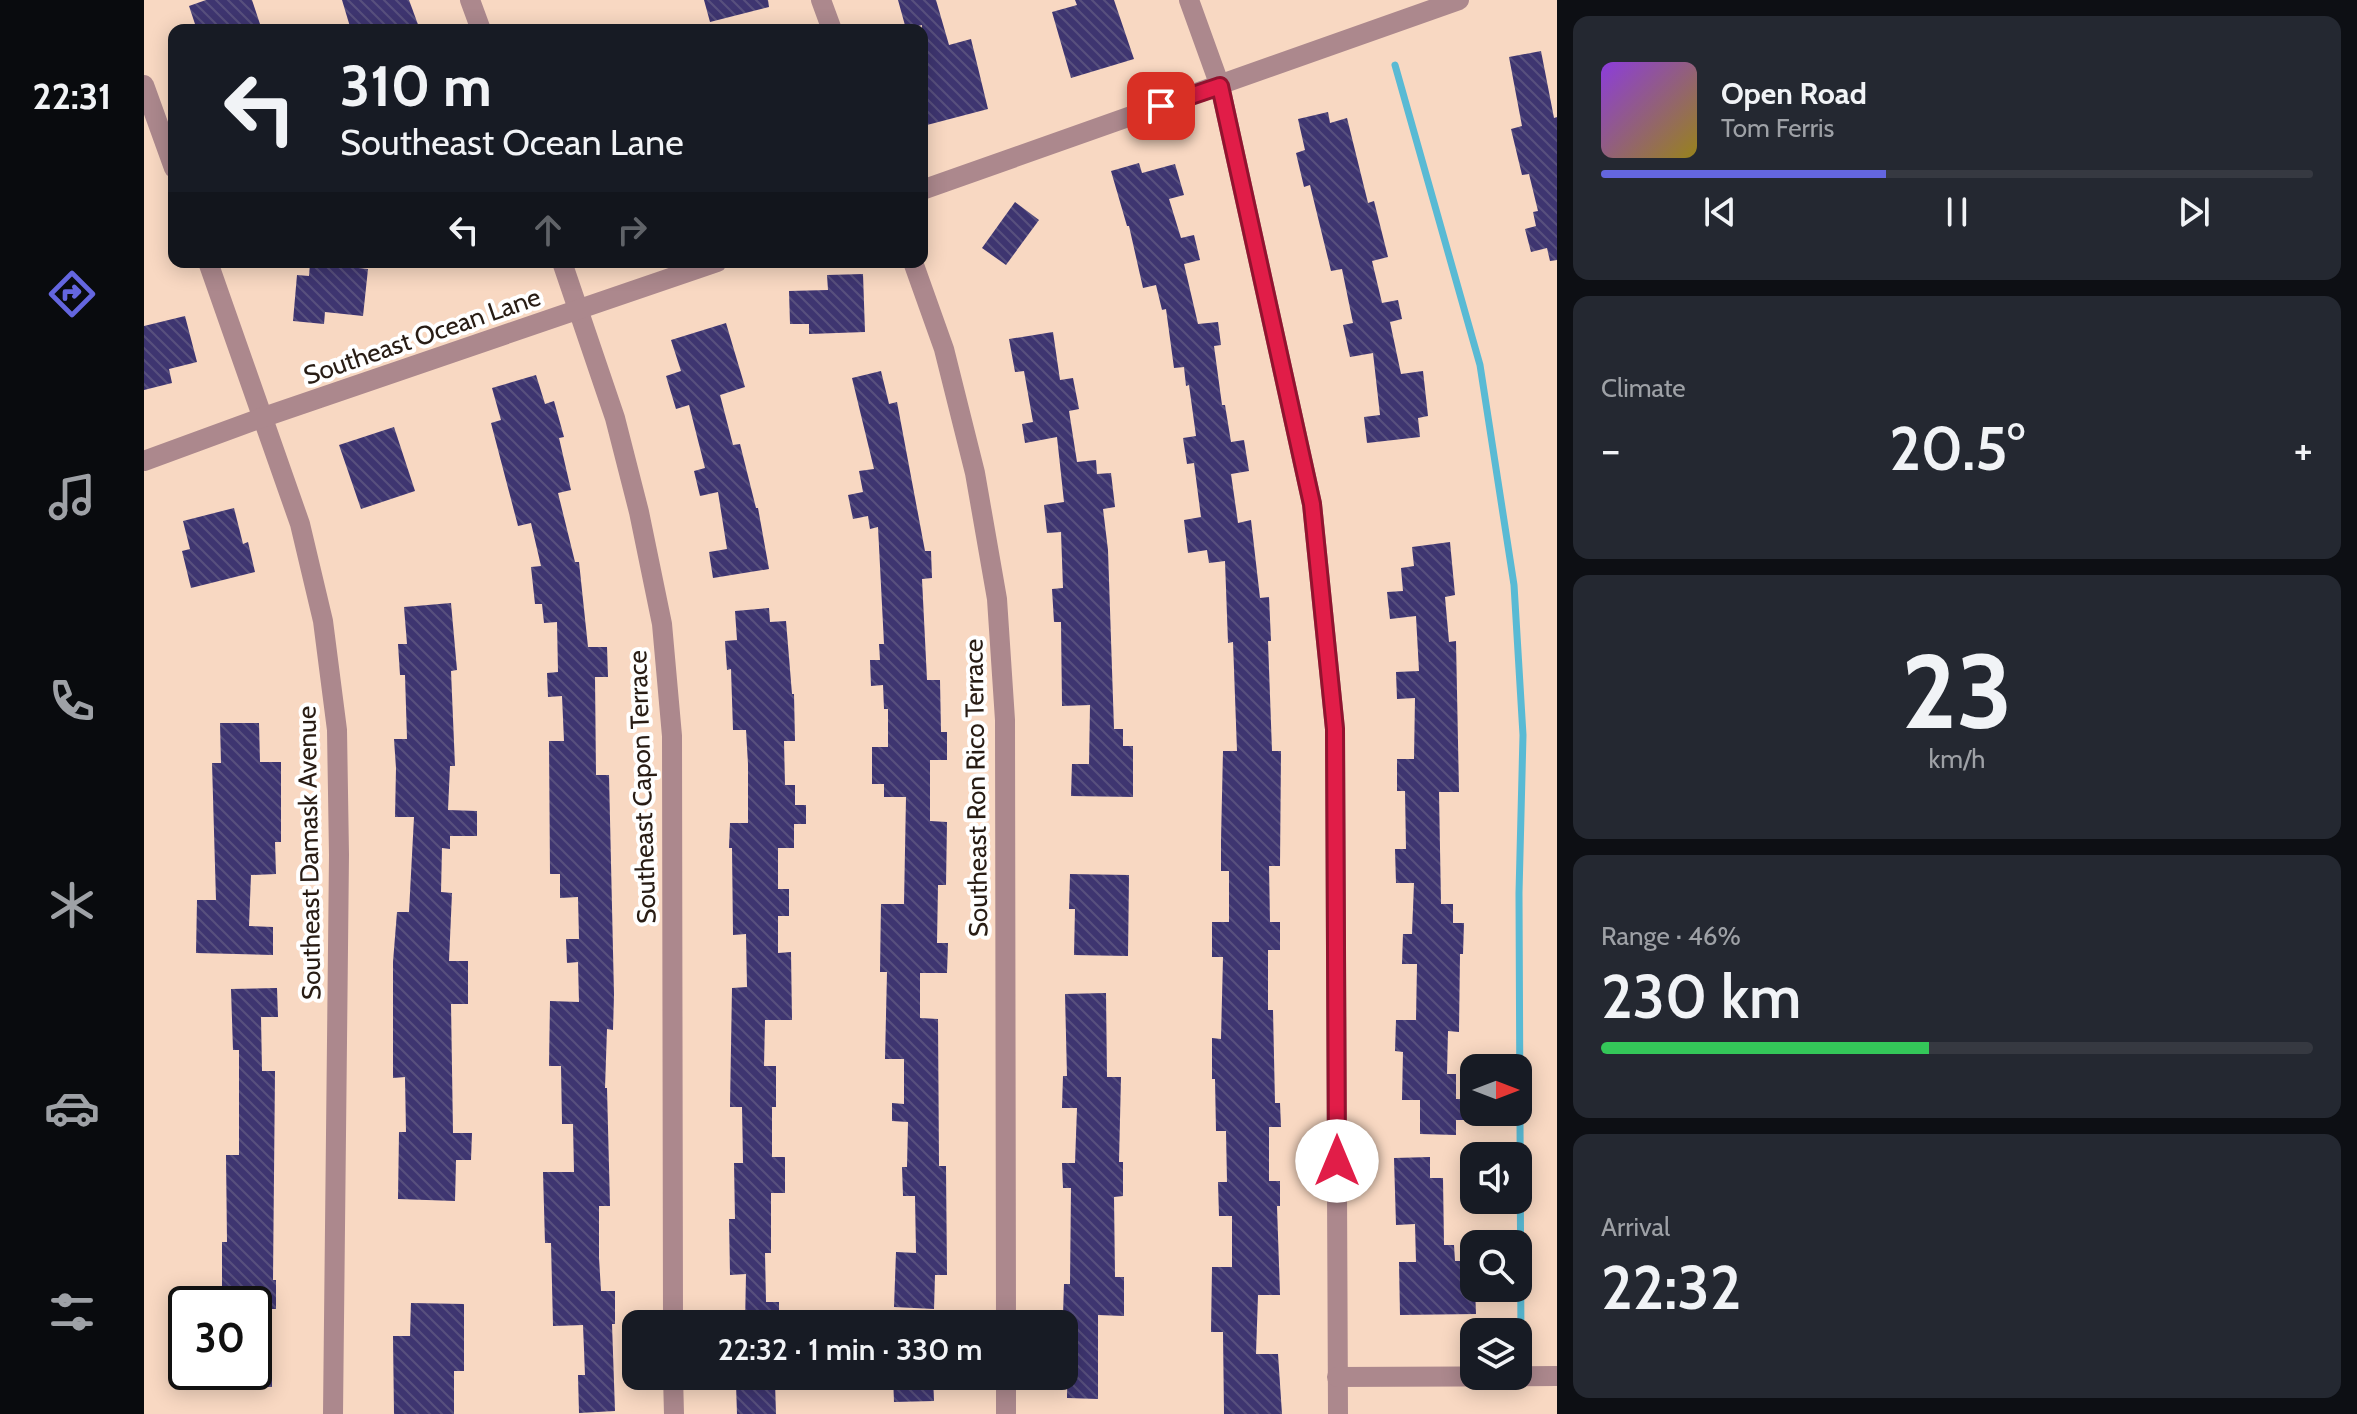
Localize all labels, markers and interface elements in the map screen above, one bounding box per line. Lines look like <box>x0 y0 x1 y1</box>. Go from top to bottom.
text: 310 m <box>340 52 492 120</box>
icon: left <box>208 56 312 160</box>
pin <box>1127 72 1195 140</box>
text: 22:31 <box>33 74 111 118</box>
text: Open Road <box>1721 75 1867 112</box>
icon: arrive <box>1139 84 1183 128</box>
text: Tom Ferris <box>1721 112 1834 144</box>
text: Southeast Ocean Lane <box>340 120 684 164</box>
icon: previous <box>1698 190 1742 234</box>
icon: pause <box>1935 190 1979 234</box>
icon: next <box>2172 190 2216 234</box>
icon: left <box>442 208 486 252</box>
icon: ahead <box>526 208 570 252</box>
icon: right <box>610 208 654 252</box>
icon: directions <box>44 266 100 322</box>
street label: Southeast Ocean Lane <box>299 280 545 392</box>
text: Climate <box>1601 372 1686 404</box>
text: 20.5° <box>1889 412 2025 485</box>
text: − <box>1601 423 1620 476</box>
text: + <box>2294 423 2313 476</box>
icon: music <box>44 469 100 525</box>
text: 23 <box>1901 628 2013 754</box>
street label: Southeast Ron Rico Terrace <box>957 638 995 938</box>
street label: Southeast Capon Terrace <box>621 650 663 924</box>
icon: phone <box>44 673 100 729</box>
street label: Southeast Damask Avenue <box>290 706 328 1000</box>
text: km/h <box>1929 743 1985 775</box>
icon: climate <box>44 877 100 933</box>
text: Range · 46% <box>1601 920 1741 952</box>
text: 230 km <box>1601 960 1801 1033</box>
north arrow <box>1460 1054 1532 1126</box>
map controls <box>1460 1054 1532 1390</box>
icon: car <box>44 1080 100 1136</box>
position arrow <box>1295 1119 1379 1203</box>
button: sound <box>1460 1142 1532 1214</box>
text: Arrival <box>1601 1211 1670 1243</box>
button: search <box>1460 1230 1532 1302</box>
text: 22:32 <box>1601 1251 1741 1324</box>
icon: filters <box>44 1284 100 1340</box>
speed limit sign: 30 <box>168 1286 272 1390</box>
button: layers <box>1460 1318 1532 1390</box>
text: 22:32 · 1 min · 330 m <box>718 1331 982 1368</box>

